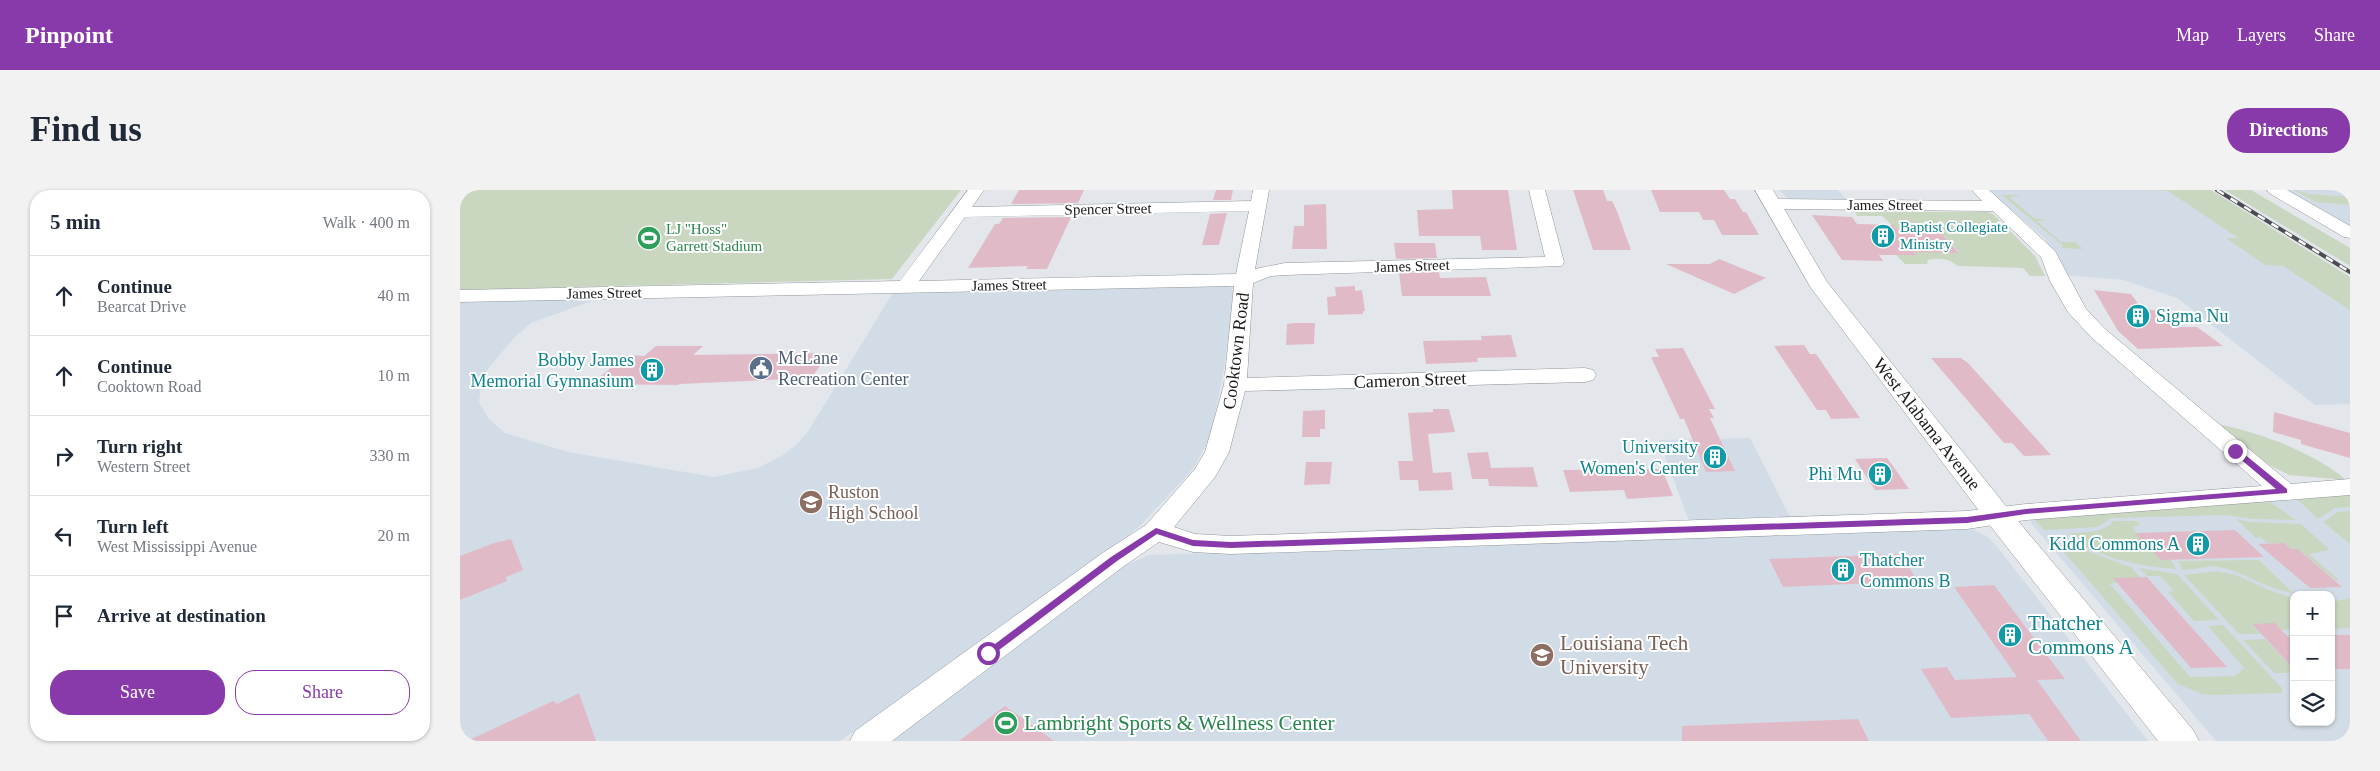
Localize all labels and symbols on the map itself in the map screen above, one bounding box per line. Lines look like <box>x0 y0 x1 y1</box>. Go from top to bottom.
street label: James Street <box>1847 197 1924 213</box>
street label: Spencer Street <box>1064 200 1152 218</box>
place label: Baptist Collegiate Ministry <box>1900 219 2008 252</box>
place label: LJ "Hoss" Garrett Stadium <box>666 221 763 254</box>
building icon: Baptist Collegiate Ministry <box>1870 223 1896 249</box>
sports icon: LJ "Hoss" Garrett Stadium <box>636 225 662 251</box>
street label: James Street <box>1374 257 1451 275</box>
street label: James Street <box>971 276 1048 294</box>
street label: James Street <box>566 284 643 302</box>
street label: Cooktown Road <box>1219 291 1253 411</box>
building icon: Sigma Nu <box>2125 303 2151 329</box>
place label: Sigma Nu <box>2156 306 2229 326</box>
place label: McLane Recreation Center <box>778 348 908 389</box>
place label: Bobby James Memorial Gymnasium <box>471 350 634 391</box>
street label: West Alabama Avenue <box>1869 354 1985 494</box>
public building icon: McLane Recreation Center <box>748 355 774 381</box>
building icon: Bobby James Memorial Gymnasium <box>639 357 665 383</box>
street label: Cameron Street <box>1353 368 1467 392</box>
place label: University Women's Center <box>1580 437 1698 478</box>
route end <box>2224 440 2247 463</box>
building icon: University Women's Center <box>1702 444 1728 470</box>
building icon: Phi Mu <box>1867 461 1893 487</box>
place label: Phi Mu <box>1808 464 1862 484</box>
place label: Ruston High School <box>828 482 919 523</box>
school or university icon: Ruston High School <box>798 489 824 515</box>
building icon: Kidd Commons A <box>2185 531 2211 557</box>
place label: Kidd Commons A <box>2049 534 2180 554</box>
place label: Thatcher Commons B <box>1860 550 1951 591</box>
building icon: Thatcher Commons B <box>1830 557 1856 583</box>
place label: Thatcher Commons A <box>2028 611 2134 659</box>
building icon: Thatcher Commons A <box>1997 622 2023 648</box>
place label: Louisiana Tech University <box>1560 631 1689 679</box>
route start <box>977 642 1000 665</box>
school or university icon: Louisiana Tech University <box>1529 642 1555 668</box>
sports icon: Lambright Sports & Wellness Center <box>993 710 1019 736</box>
place label: Lambright Sports & Wellness Center <box>1024 711 1335 735</box>

